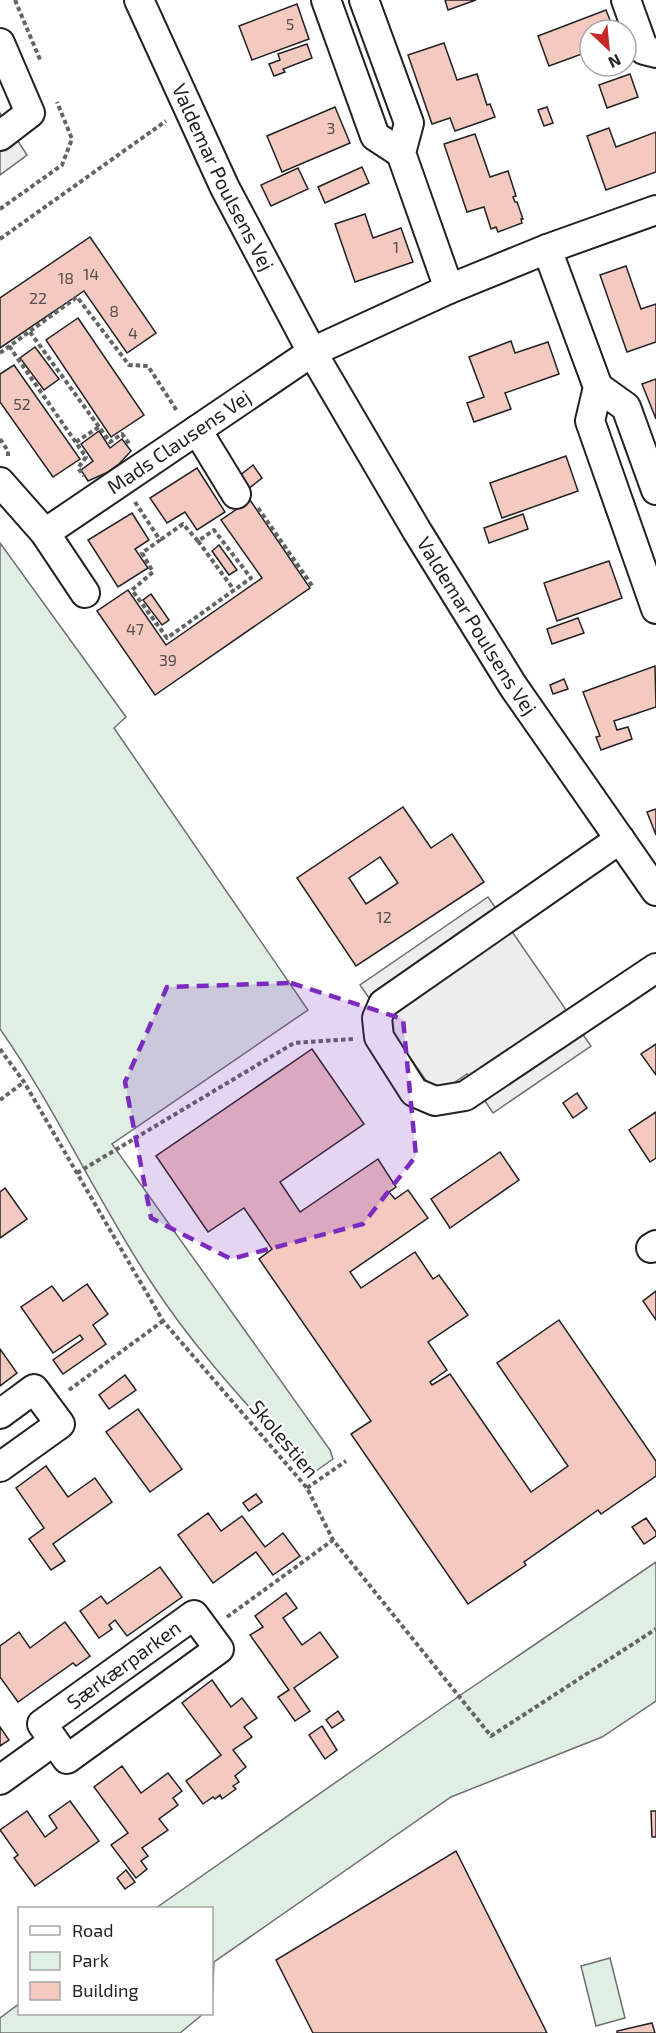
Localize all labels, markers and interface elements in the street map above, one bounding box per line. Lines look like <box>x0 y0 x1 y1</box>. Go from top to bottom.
house number: 5 <box>286 14 294 33</box>
north arrow <box>578 18 638 78</box>
text: N <box>605 51 624 73</box>
street label: Valdemar Poulsens Vej <box>168 79 280 275</box>
house number: 3 <box>327 118 335 137</box>
house number: 1 <box>393 237 399 256</box>
house number: 14 <box>83 264 99 283</box>
house number: 18 <box>58 268 74 287</box>
house number: 22 <box>29 288 47 307</box>
house number: 8 <box>109 301 119 320</box>
house number: 4 <box>128 323 138 342</box>
street label: Mads Clausens Vej <box>102 384 255 498</box>
house number: 52 <box>13 394 31 413</box>
street label: Valdemar Poulsens Vej <box>413 532 542 719</box>
house number: 47 <box>126 619 144 638</box>
house number: 39 <box>159 650 177 669</box>
house number: 12 <box>376 907 392 926</box>
street label: Skolestien <box>245 1395 324 1482</box>
street label: Særkærparken <box>62 1615 185 1714</box>
legend <box>18 1907 213 2015</box>
text: Road <box>72 1919 113 1941</box>
text: Park <box>72 1949 109 1971</box>
text: Building <box>72 1979 139 2001</box>

